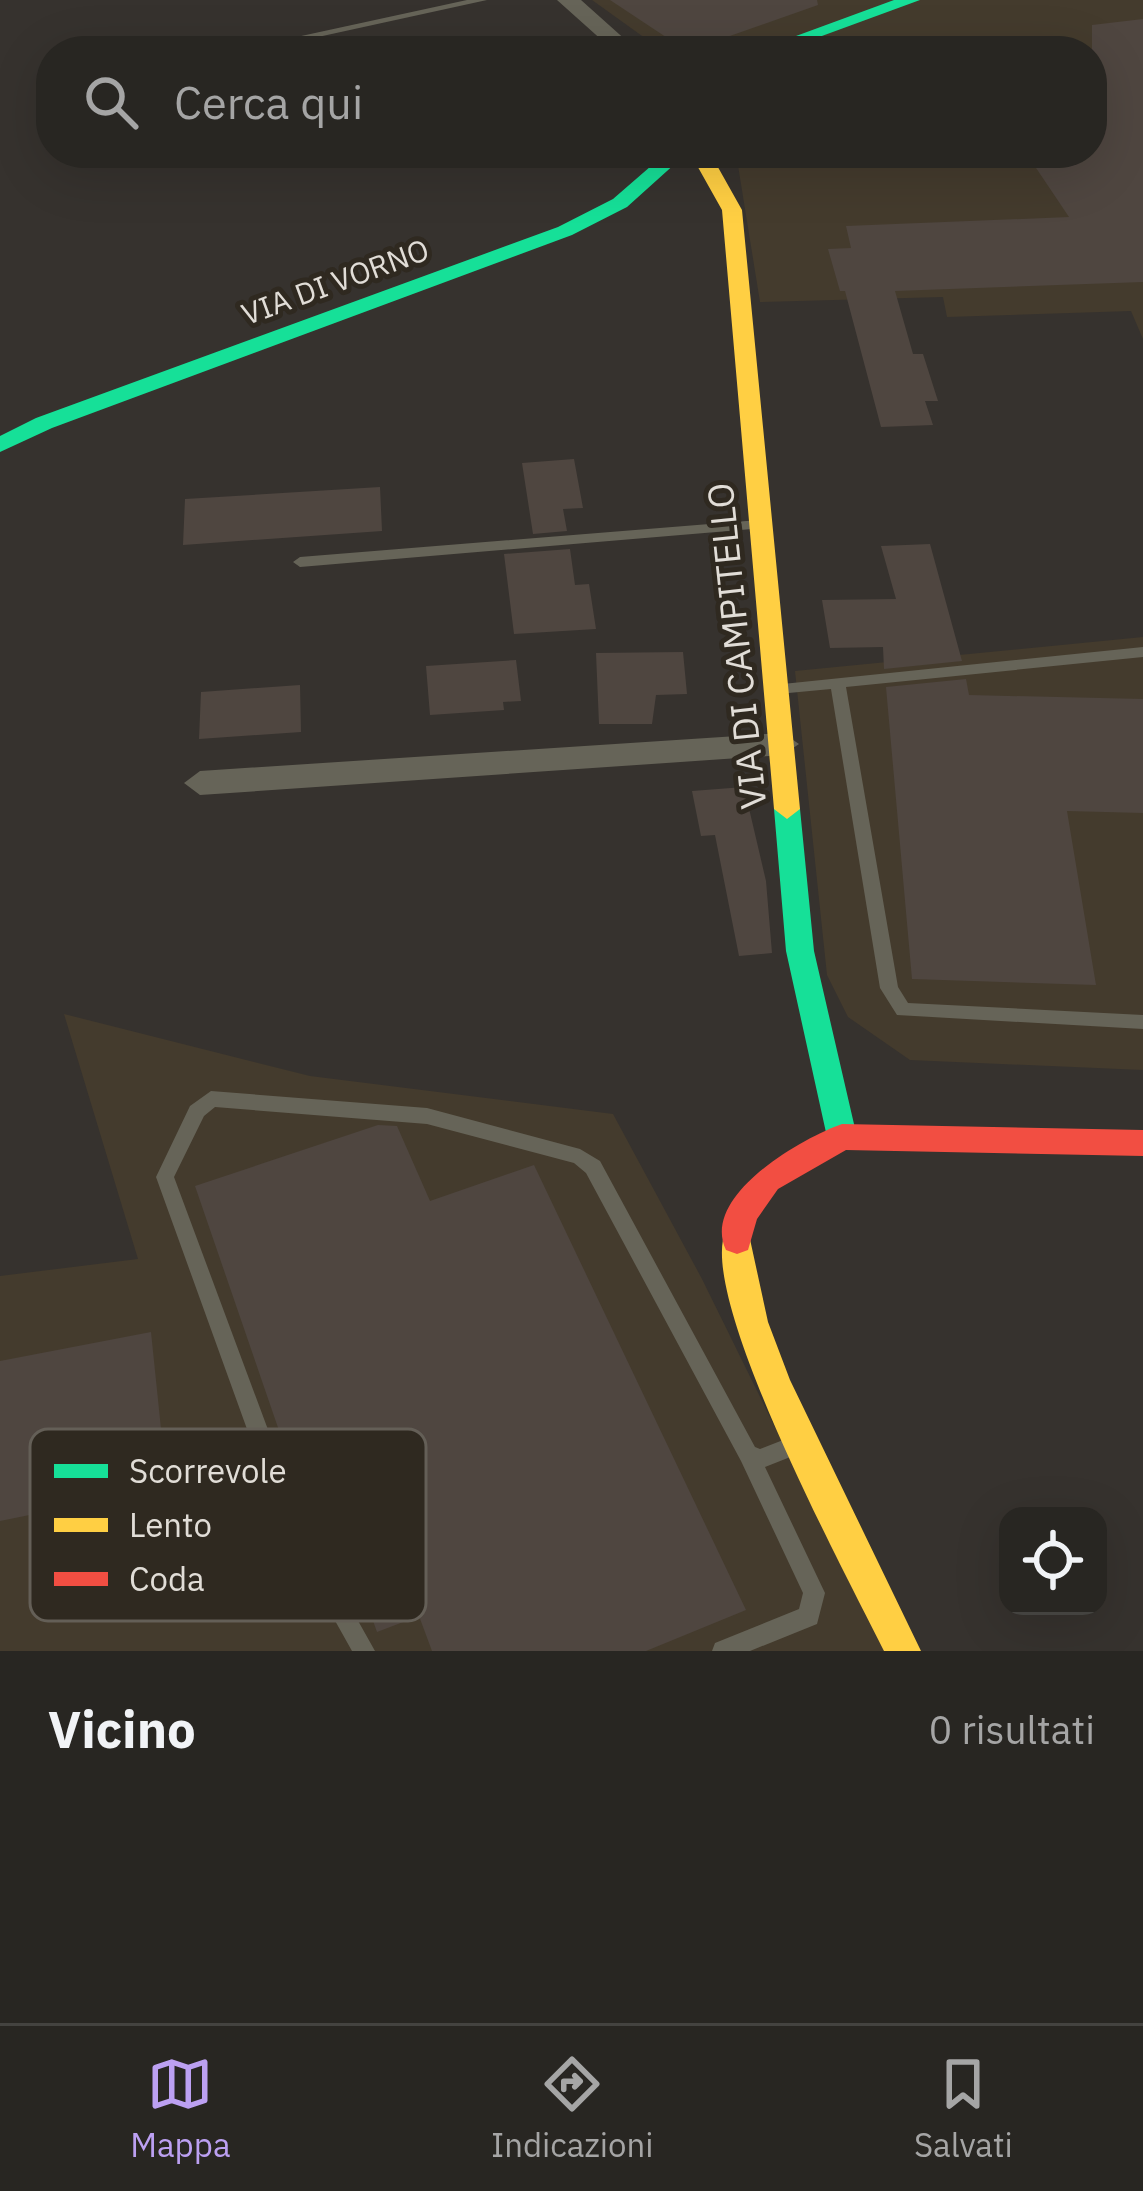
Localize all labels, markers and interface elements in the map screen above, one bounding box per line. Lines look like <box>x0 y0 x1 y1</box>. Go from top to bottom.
search box <box>36 36 1107 168</box>
icon: search <box>78 69 144 135</box>
text: Cerca qui <box>174 73 363 131</box>
street label: VIA DI VORNO <box>236 229 434 333</box>
street label: VIA DI CAMPITELLO <box>696 481 776 811</box>
legend <box>30 1429 426 1621</box>
text: Scorrevole <box>129 1449 287 1492</box>
text: Lento <box>129 1503 212 1546</box>
map controls <box>999 1507 1107 1615</box>
button: locate <box>999 1507 1107 1615</box>
text: Coda <box>129 1557 205 1600</box>
text: Vicino <box>48 1696 196 1762</box>
text: 0 risultati <box>929 1704 1095 1755</box>
tab: Mappa <box>130 2051 231 2166</box>
tab: Indicazioni <box>491 2051 654 2166</box>
tab: Salvati <box>914 2051 1013 2166</box>

